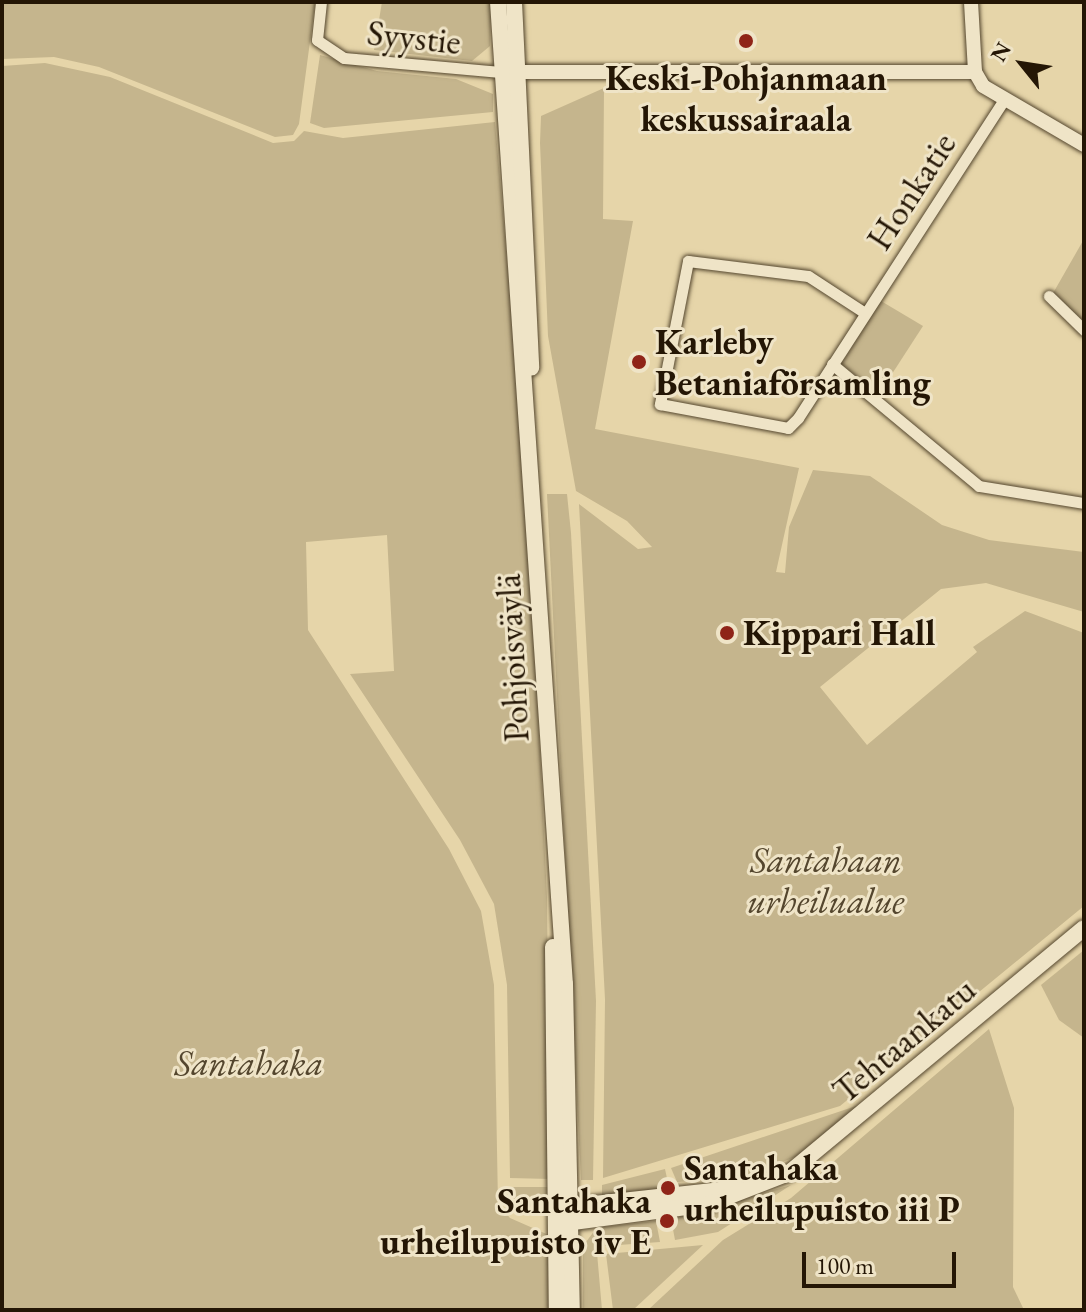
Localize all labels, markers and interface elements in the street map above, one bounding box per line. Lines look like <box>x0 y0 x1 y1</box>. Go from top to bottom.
street label: Syystie <box>365 11 463 63</box>
north arrow <box>982 24 1062 104</box>
marker: Keski-Pohjanmaan keskussairaala <box>735 30 757 52</box>
text: N <box>984 37 1018 67</box>
place label: Keski-Pohjanmaan keskussairaala <box>605 55 887 140</box>
street label: Honkatie <box>857 124 965 258</box>
place label: Karleby Betaniaförsamling <box>655 319 931 404</box>
marker: Karleby Betaniaförsamling <box>630 353 648 371</box>
street label: Pohjoisväylä <box>486 573 538 743</box>
place label: Kippari Hall <box>743 611 936 655</box>
marker: Kippari Hall <box>718 624 736 642</box>
park label: Santahaan urheilualue <box>748 837 904 922</box>
street label: Tehtaankatu <box>824 968 984 1112</box>
park label: Santahaka <box>175 1041 323 1085</box>
place label: Santahaka urheilupuisto iii P <box>684 1145 960 1230</box>
place label: Santahaka urheilupuisto iv E <box>380 1178 651 1263</box>
marker: Santahaka urheilupuisto iii P <box>659 1179 677 1197</box>
marker: Santahaka urheilupuisto iv E <box>658 1212 676 1230</box>
scale bar <box>806 1236 960 1286</box>
text: 100 m <box>816 1250 874 1281</box>

